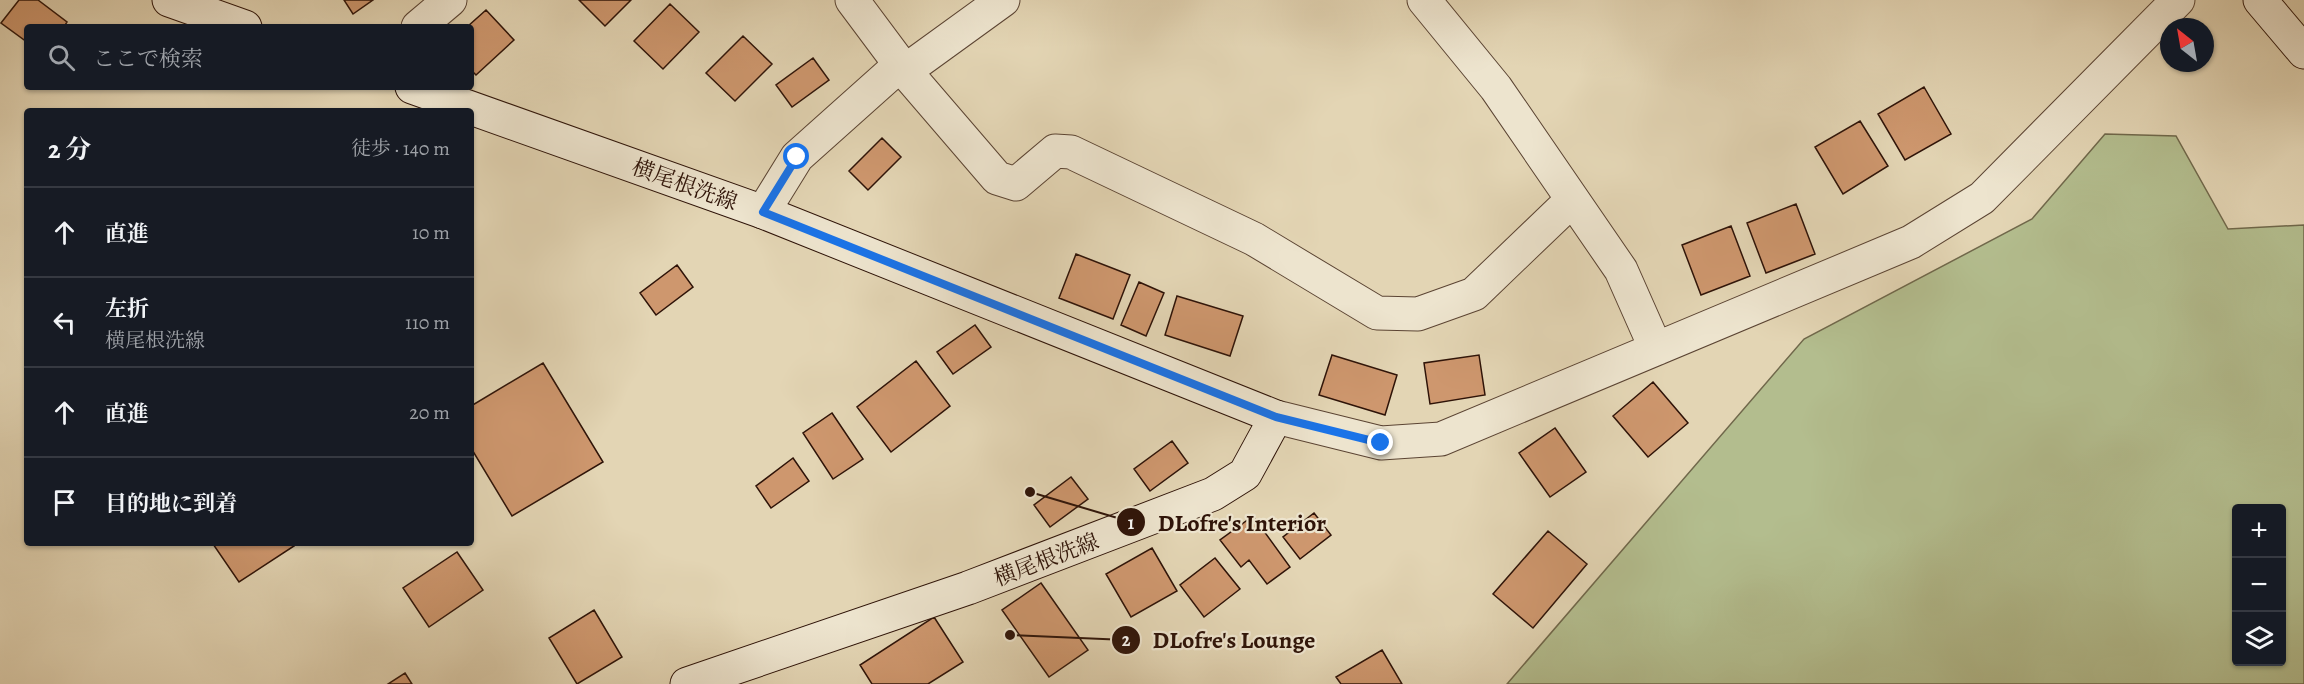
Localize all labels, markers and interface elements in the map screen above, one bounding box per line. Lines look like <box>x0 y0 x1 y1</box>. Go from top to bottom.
north arrow <box>2160 18 2214 72</box>
search box <box>24 24 474 90</box>
icon: search <box>45 41 78 74</box>
text: ここで検索 <box>93 44 203 74</box>
text: 2 分 <box>48 132 91 167</box>
text: 徒歩 · 140 m <box>351 135 450 162</box>
route start <box>783 143 809 169</box>
street label: 横尾根洗線 <box>628 152 741 218</box>
icon: ahead <box>48 216 81 249</box>
text: 直進 <box>105 219 149 249</box>
text: 10 m <box>412 219 450 246</box>
text: 左折 <box>105 294 149 324</box>
icon: left <box>48 306 81 339</box>
text: 110 m <box>405 309 450 336</box>
text: 横尾根洗線 <box>105 327 205 354</box>
icon: ahead <box>48 396 81 429</box>
text: 直進 <box>105 399 149 429</box>
text: 20 m <box>409 399 450 426</box>
route end <box>1367 429 1393 455</box>
icon: arrive <box>48 486 81 519</box>
text: 目的地に到着 <box>105 489 237 519</box>
callout: DLofre's Interior <box>1116 501 1338 543</box>
map controls <box>2232 504 2286 666</box>
button: + <box>2232 504 2286 558</box>
text: DLofre's Interior <box>1158 507 1326 539</box>
text: 1 <box>1128 511 1135 535</box>
street label: 横尾根洗線 <box>990 526 1103 594</box>
button: − <box>2232 558 2286 612</box>
button: layers <box>2232 612 2286 666</box>
callout: DLofre's Lounge <box>1111 619 1328 661</box>
text: DLofre's Lounge <box>1153 624 1315 656</box>
text: 2 <box>1122 628 1131 652</box>

